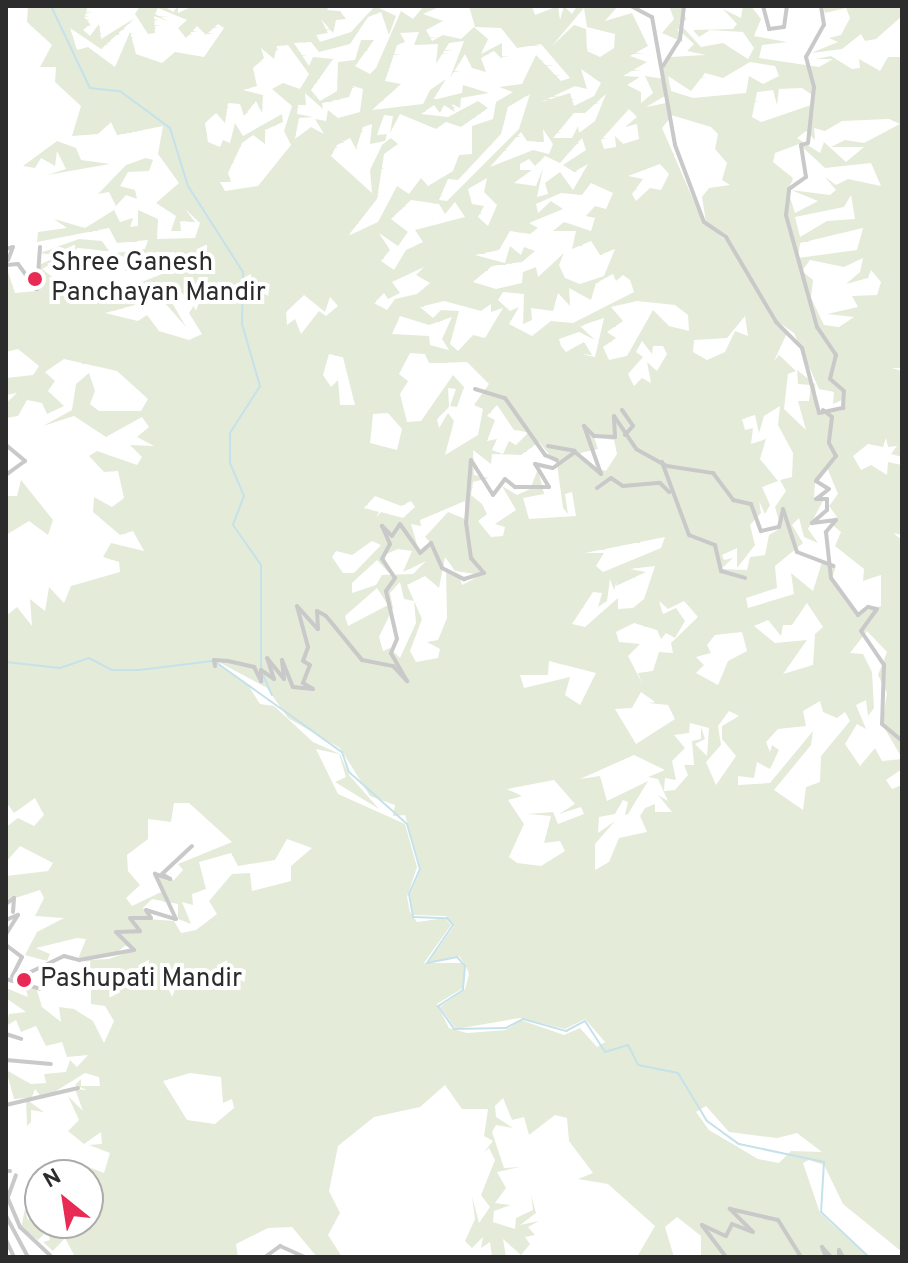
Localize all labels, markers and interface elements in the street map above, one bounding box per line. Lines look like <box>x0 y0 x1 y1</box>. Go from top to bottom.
place label: Shree Ganesh Panchayan Mandir <box>51 248 266 310</box>
marker: Shree Ganesh Panchayan Mandir <box>26 270 44 288</box>
place label: Pashupati Mandir <box>40 964 242 996</box>
marker: Pashupati Mandir <box>15 971 33 989</box>
north arrow <box>24 1159 104 1239</box>
text: N <box>39 1164 66 1195</box>

